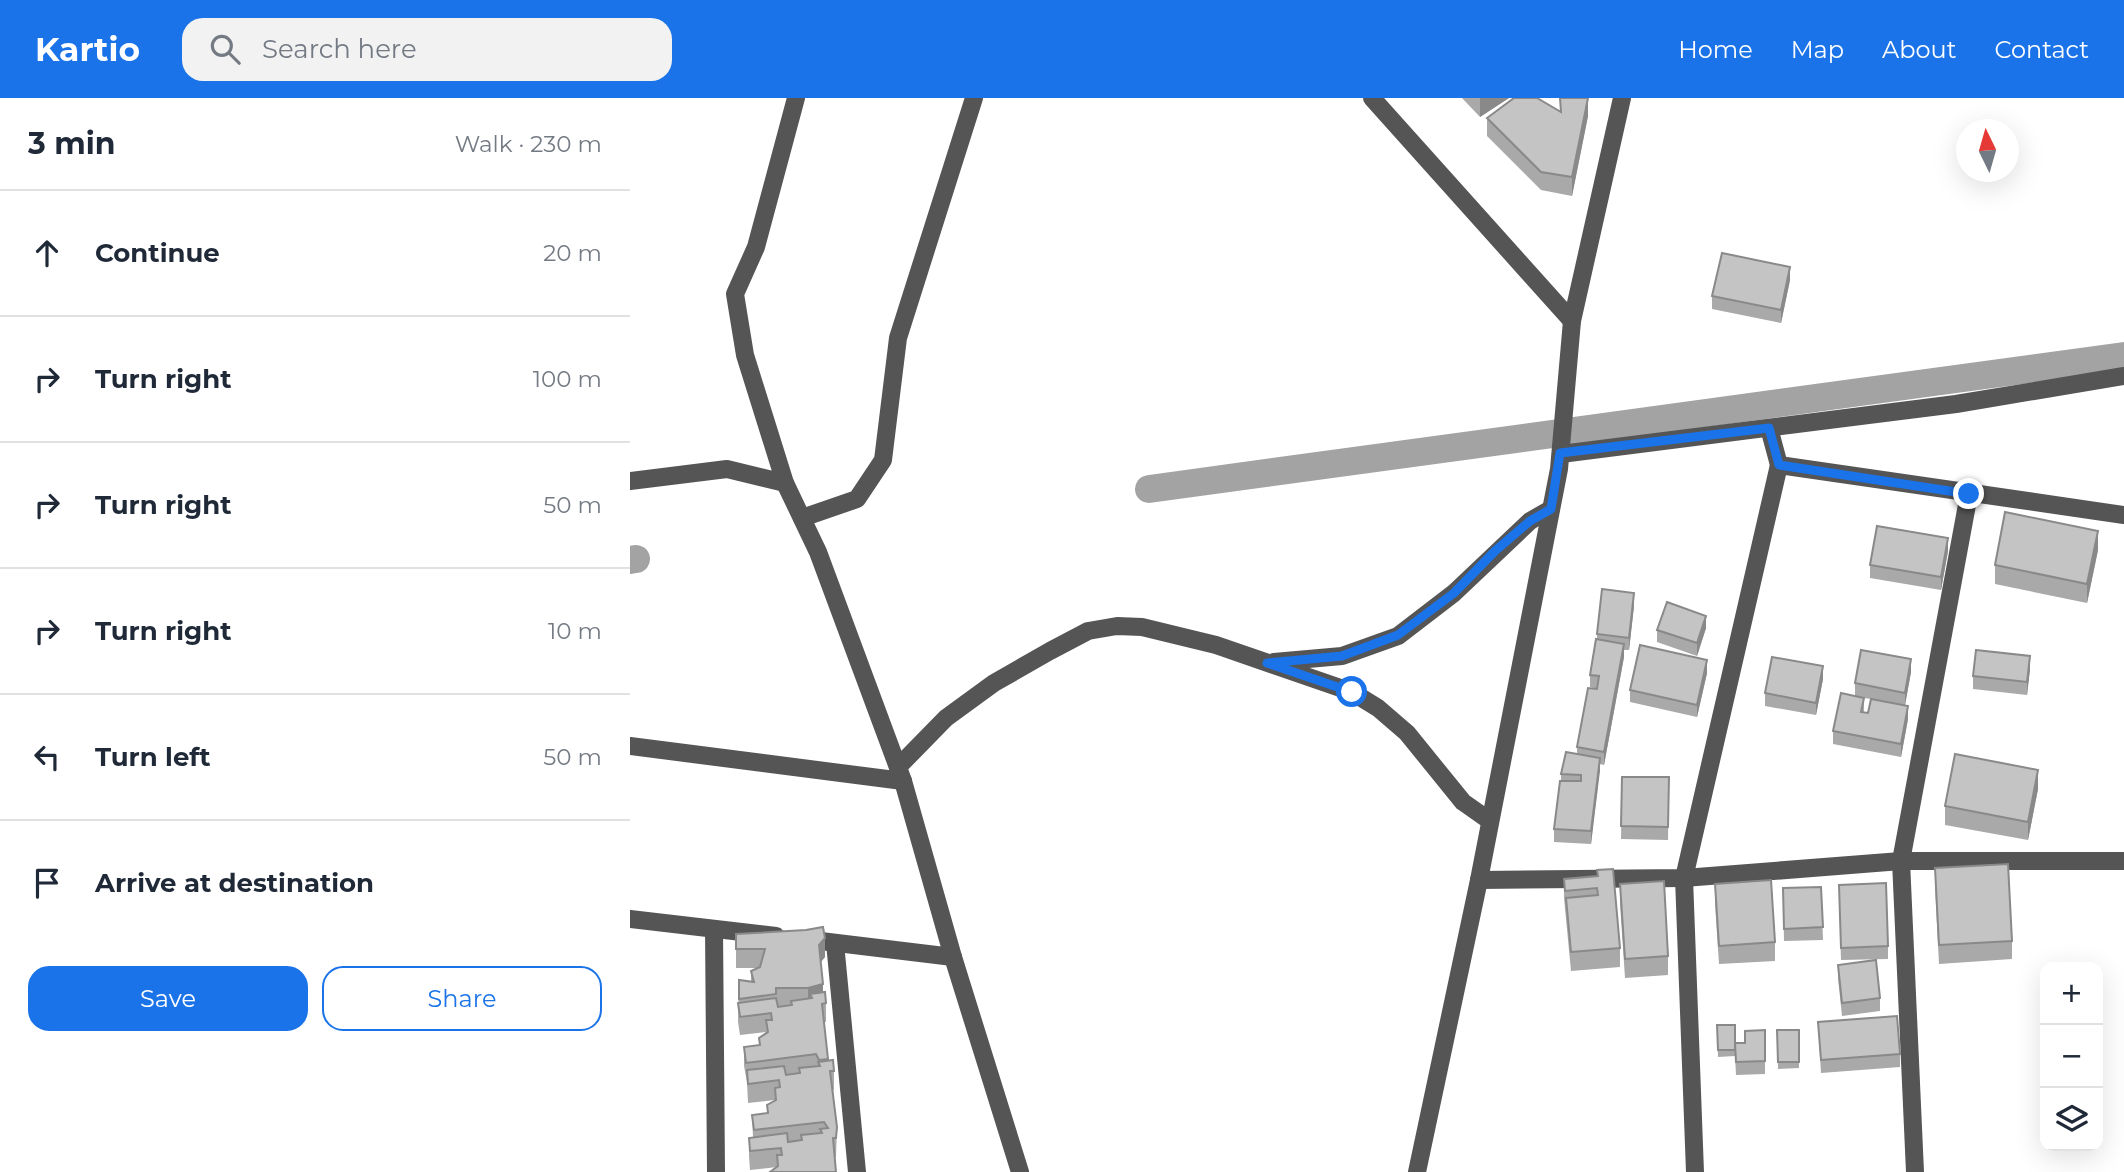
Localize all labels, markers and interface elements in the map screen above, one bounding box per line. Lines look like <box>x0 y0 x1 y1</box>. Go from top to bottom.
search box <box>182 18 672 81</box>
text: Kartio <box>35 29 140 69</box>
icon: search <box>206 30 244 68</box>
text: Search here <box>262 33 417 65</box>
text: Home <box>1678 35 1753 64</box>
text: Map <box>1791 35 1844 64</box>
text: About <box>1882 35 1956 64</box>
text: Contact <box>1994 35 2089 64</box>
north arrow <box>1956 119 2019 182</box>
text: 3 min <box>28 125 115 162</box>
text: Walk · 230 m <box>455 130 602 158</box>
icon: ahead <box>28 234 66 272</box>
text: Continue <box>95 237 220 269</box>
text: 20 m <box>543 239 602 267</box>
icon: right <box>28 360 66 398</box>
text: Turn right <box>95 363 231 395</box>
text: 100 m <box>533 365 602 393</box>
route end <box>1953 478 1984 509</box>
icon: right <box>28 486 66 524</box>
text: Turn right <box>95 489 231 521</box>
text: 50 m <box>543 491 602 519</box>
icon: right <box>28 612 66 650</box>
text: Turn right <box>95 615 231 647</box>
text: 10 m <box>548 617 602 645</box>
route start <box>1336 676 1367 707</box>
icon: left <box>28 738 66 776</box>
text: Turn left <box>95 741 211 773</box>
text: 50 m <box>543 743 602 771</box>
icon: arrive <box>28 864 66 902</box>
text: Arrive at destination <box>95 867 374 899</box>
map controls <box>2040 962 2103 1151</box>
button: + <box>2040 962 2103 1025</box>
button: Save <box>28 966 308 1031</box>
button: Share <box>322 966 602 1031</box>
button: − <box>2040 1025 2103 1088</box>
button: layers <box>2040 1088 2103 1151</box>

